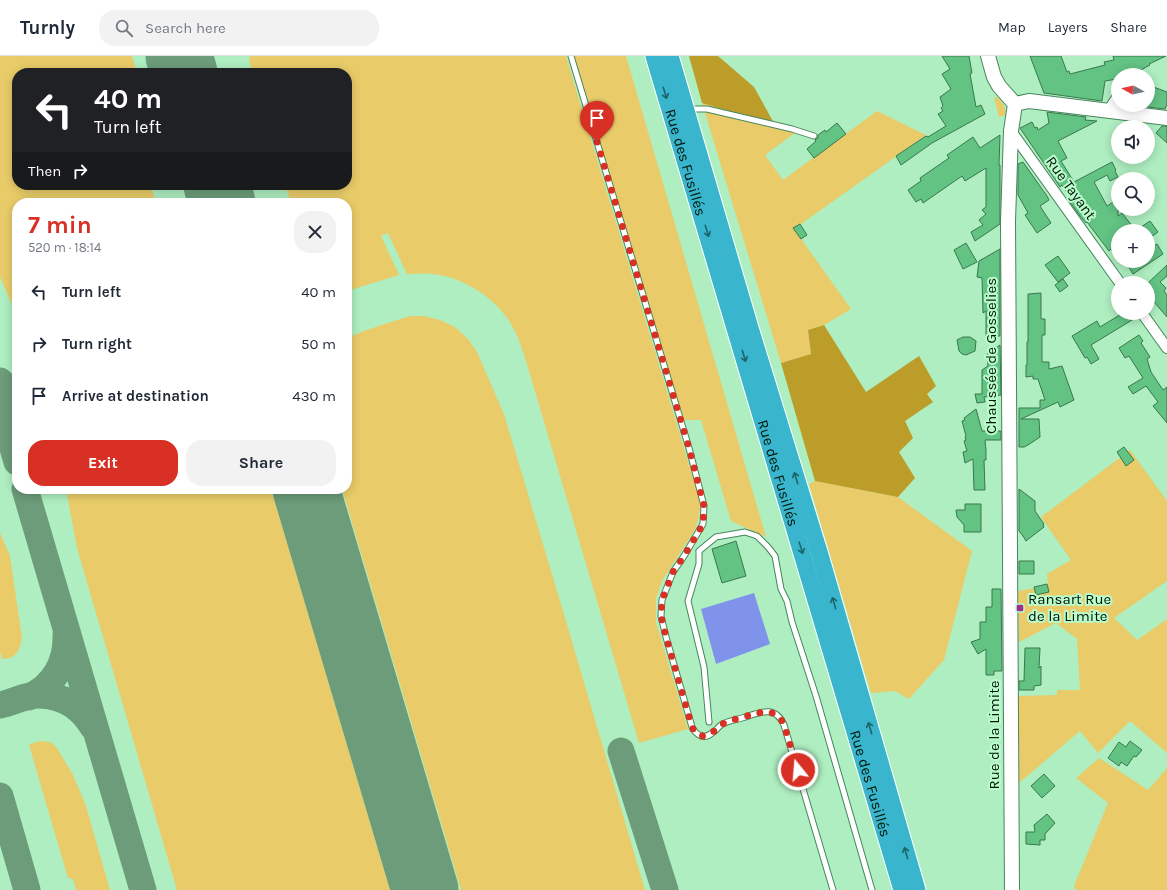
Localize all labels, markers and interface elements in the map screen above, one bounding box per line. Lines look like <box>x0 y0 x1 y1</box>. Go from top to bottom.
search box <box>99 10 379 46</box>
text: Turnly <box>20 17 75 39</box>
icon: search <box>113 17 135 39</box>
text: Search here <box>145 19 226 37</box>
text: Map <box>998 19 1026 36</box>
text: Layers <box>1048 19 1088 36</box>
text: Share <box>1110 19 1147 36</box>
north arrow <box>1111 68 1155 112</box>
map controls <box>1111 68 1155 320</box>
text: 40 m <box>94 82 162 115</box>
icon: left <box>28 84 80 136</box>
one-way arrow <box>662 87 670 99</box>
pin <box>580 101 614 142</box>
icon: arrive <box>586 107 608 129</box>
street label: Rue des Fusillés <box>661 107 710 218</box>
text: Turn left <box>94 116 162 138</box>
button: sound <box>1111 120 1155 164</box>
street label: Rue Tayant <box>1042 153 1100 223</box>
icon: right <box>69 160 91 182</box>
text: Then <box>28 162 61 180</box>
button: search <box>1111 172 1155 216</box>
text: 7 min <box>28 211 92 239</box>
button: close <box>294 211 336 253</box>
one-way arrow <box>704 224 711 237</box>
button: + <box>1111 224 1155 268</box>
text: 520 m · 18:14 <box>28 240 101 255</box>
button: − <box>1111 276 1155 320</box>
street label: Chaussée de Gosselies <box>982 278 1000 434</box>
icon: left <box>28 281 50 303</box>
text: Turn left <box>62 283 121 301</box>
text: 40 m <box>301 283 336 301</box>
icon: right <box>28 333 50 355</box>
text: Turn right <box>62 335 132 353</box>
text: 50 m <box>301 335 336 353</box>
one-way arrow <box>741 349 748 362</box>
icon: arrive <box>28 385 50 407</box>
text: Arrive at destination <box>62 387 209 405</box>
text: 430 m <box>292 387 336 405</box>
street label: Rue des Fusillés <box>754 417 802 529</box>
button: Exit <box>28 440 178 486</box>
button: Share <box>186 440 336 486</box>
one-way arrow <box>792 472 799 485</box>
one-way arrow <box>798 541 805 554</box>
place label: Ransart Rue de la Limite <box>1028 590 1111 625</box>
one-way arrow <box>830 596 837 609</box>
marker: Ransart Rue de la Limite <box>1015 603 1025 613</box>
street label: Rue de la Limite <box>985 680 1003 790</box>
one-way arrow <box>866 721 873 734</box>
street label: Rue des Fusillés <box>846 728 895 839</box>
position arrow <box>777 749 819 791</box>
one-way arrow <box>902 846 909 859</box>

